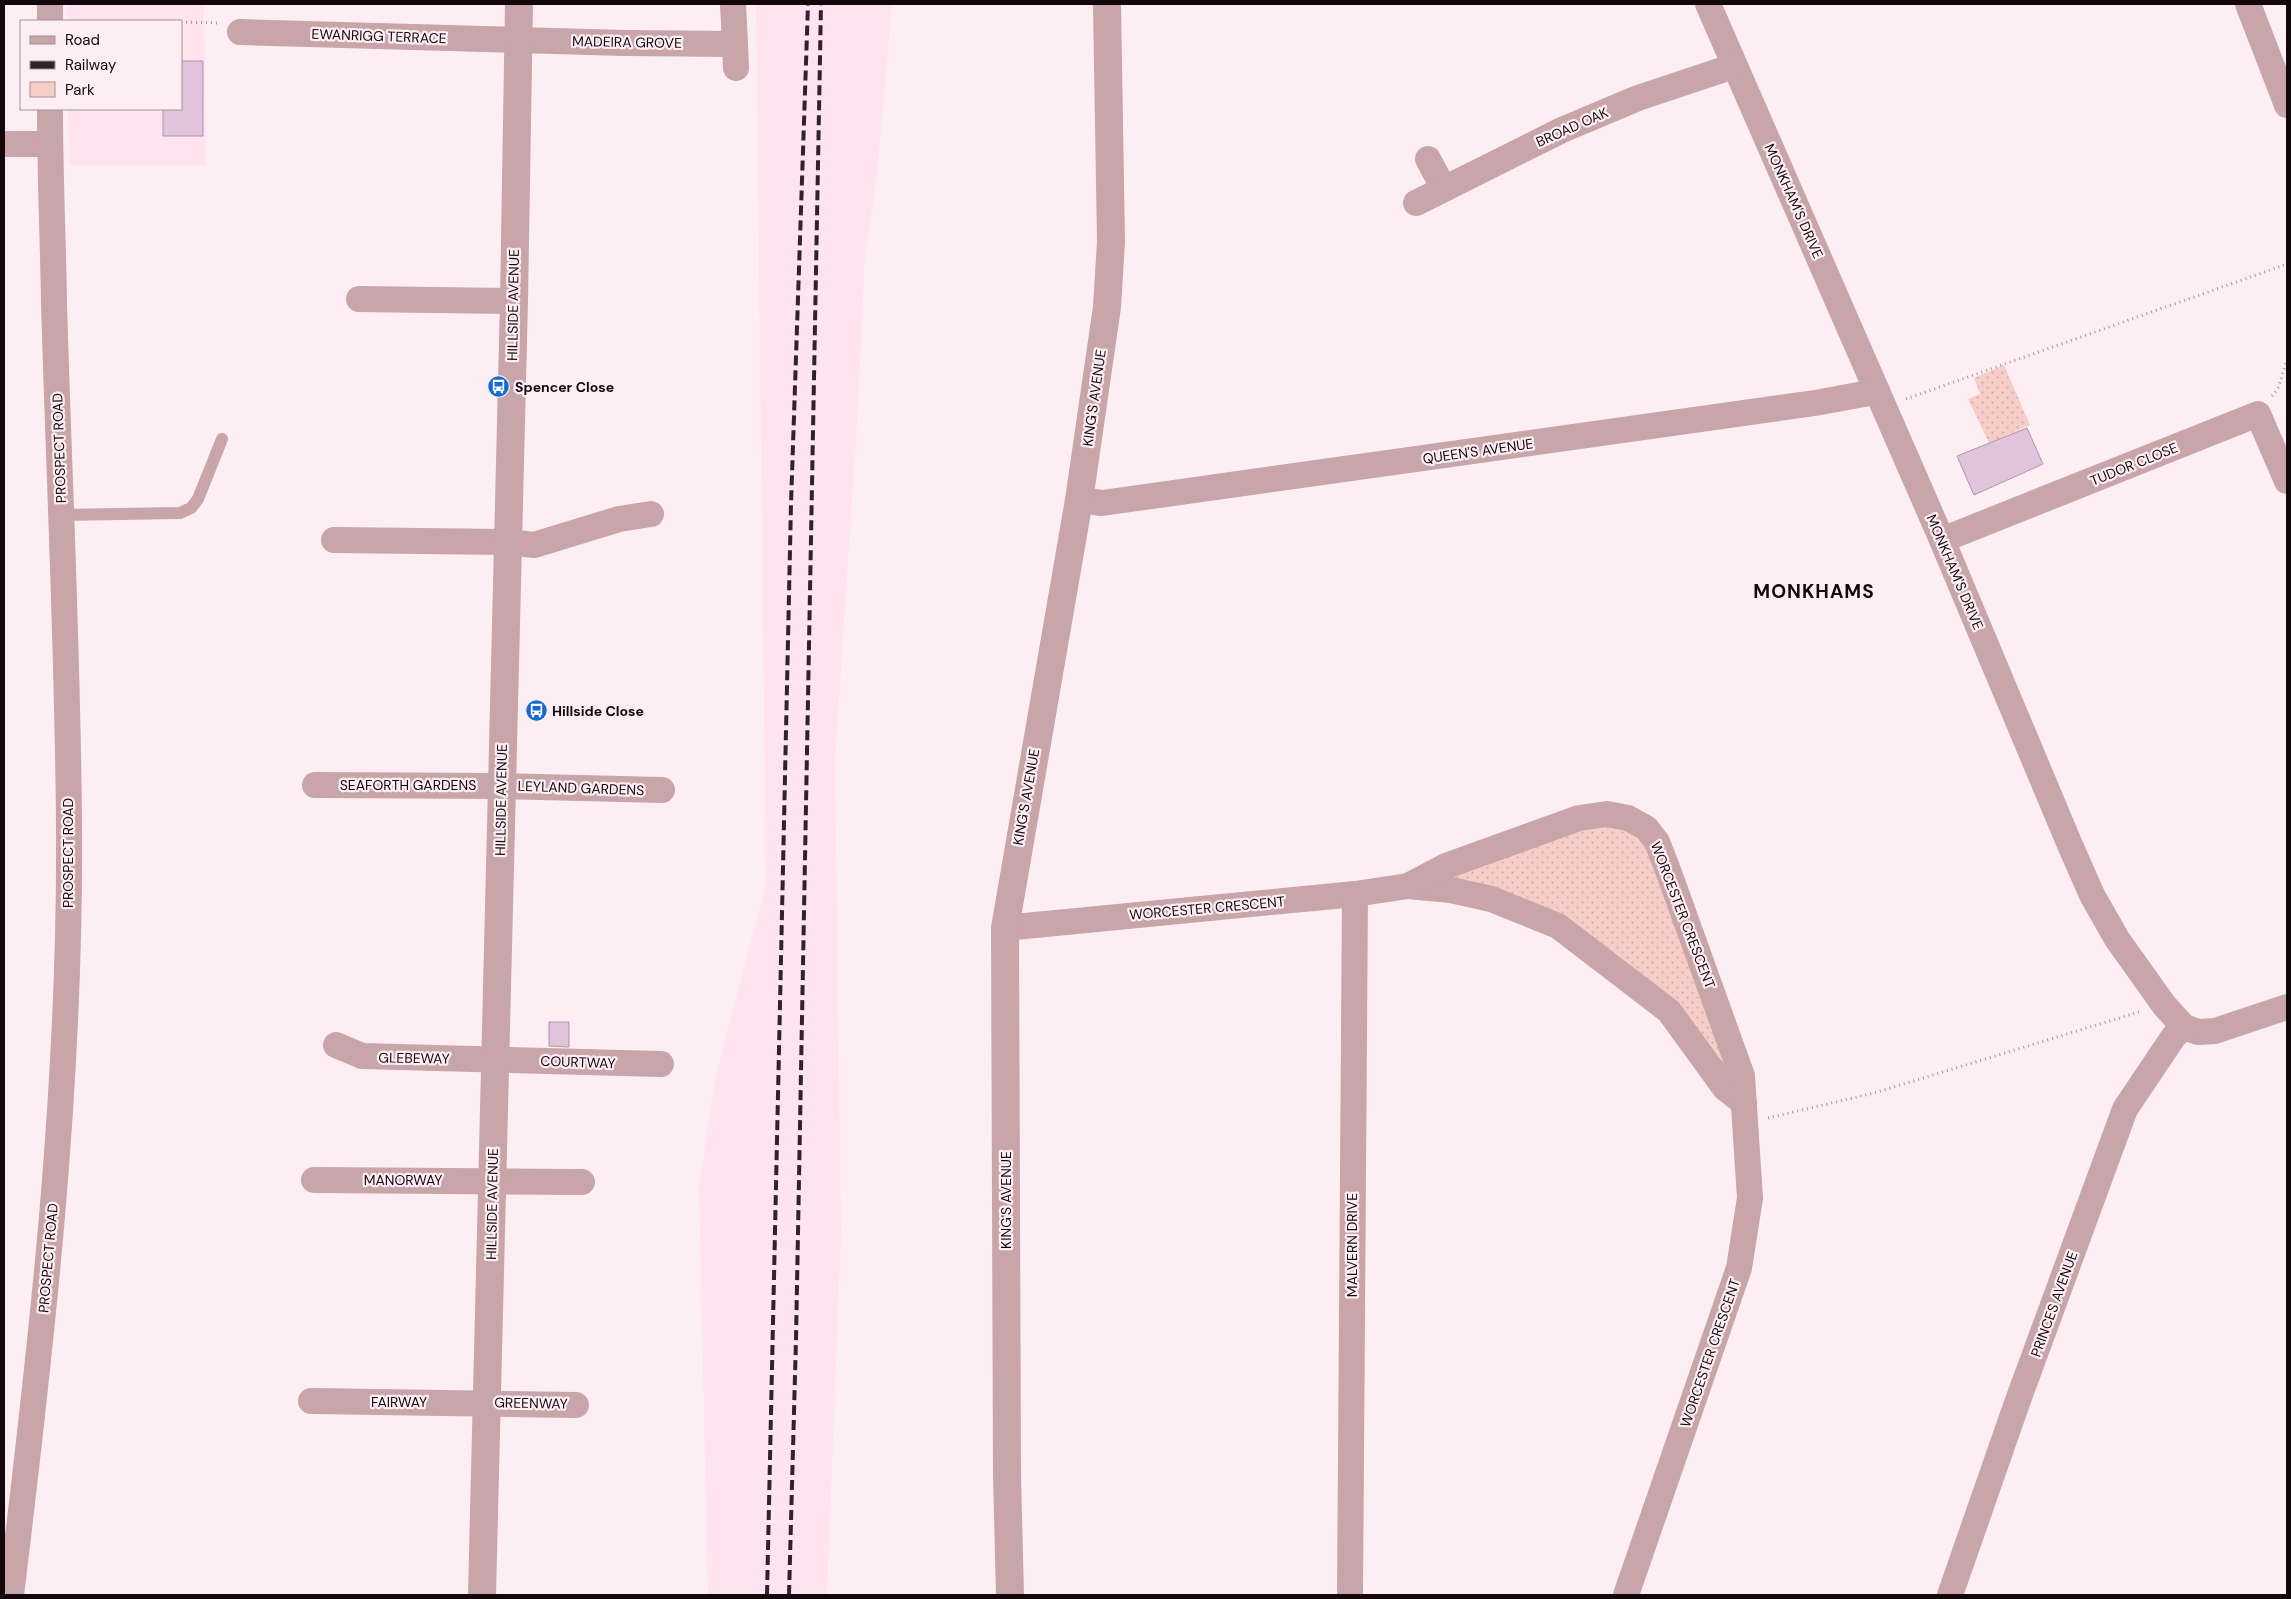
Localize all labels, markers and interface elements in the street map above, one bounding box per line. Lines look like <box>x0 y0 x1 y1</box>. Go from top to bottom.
legend <box>20 20 182 110</box>
street label: EWANRIGG TERRACE <box>311 25 447 47</box>
text: Road <box>65 30 100 50</box>
street label: MADEIRA GROVE <box>572 32 682 52</box>
text: Railway <box>65 55 117 75</box>
text: Park <box>65 80 95 100</box>
street label: BROAD OAK <box>1533 103 1611 151</box>
street label: MONKHAM'S DRIVE <box>1761 141 1827 261</box>
street label: HILLSIDE AVENUE <box>503 249 523 361</box>
street label: KING'S AVENUE <box>1078 348 1110 448</box>
bus stop icon: Spencer Close <box>487 375 511 399</box>
place label: Spencer Close <box>515 378 614 396</box>
street label: PROSPECT ROAD <box>48 393 70 503</box>
street label: QUEEN'S AVENUE <box>1422 434 1535 468</box>
street label: TUDOR CLOSE <box>2088 438 2181 490</box>
street label: MONKHAM'S DRIVE <box>1923 512 1987 632</box>
district label: MONKHAMS <box>1753 579 1875 604</box>
bus stop icon: Hillside Close <box>524 699 548 723</box>
place label: Hillside Close <box>552 702 644 720</box>
street label: HILLSIDE AVENUE <box>491 744 511 856</box>
street label: KING'S AVENUE <box>1009 747 1043 847</box>
street label: SEAFORTH GARDENS <box>340 776 476 794</box>
street label: LEYLAND GARDENS <box>517 777 645 799</box>
street label: PROSPECT ROAD <box>59 798 77 908</box>
street label: WORCESTER CRESCENT <box>1647 839 1719 991</box>
street label: WORCESTER CRESCENT <box>1129 892 1286 924</box>
street label: GLEBEWAY <box>378 1048 450 1068</box>
street label: COURTWAY <box>540 1052 616 1072</box>
street label: HILLSIDE AVENUE <box>482 1148 502 1260</box>
street label: KING'S AVENUE <box>997 1151 1015 1249</box>
street label: MANORWAY <box>364 1171 442 1189</box>
street label: MALVERN DRIVE <box>1343 1193 1361 1297</box>
street label: PROSPECT ROAD <box>34 1202 62 1314</box>
street label: PRINCES AVENUE <box>2027 1249 2081 1359</box>
street label: WORCESTER CRESCENT <box>1676 1276 1744 1430</box>
street label: FAIRWAY <box>371 1393 427 1411</box>
street label: GREENWAY <box>494 1393 568 1413</box>

